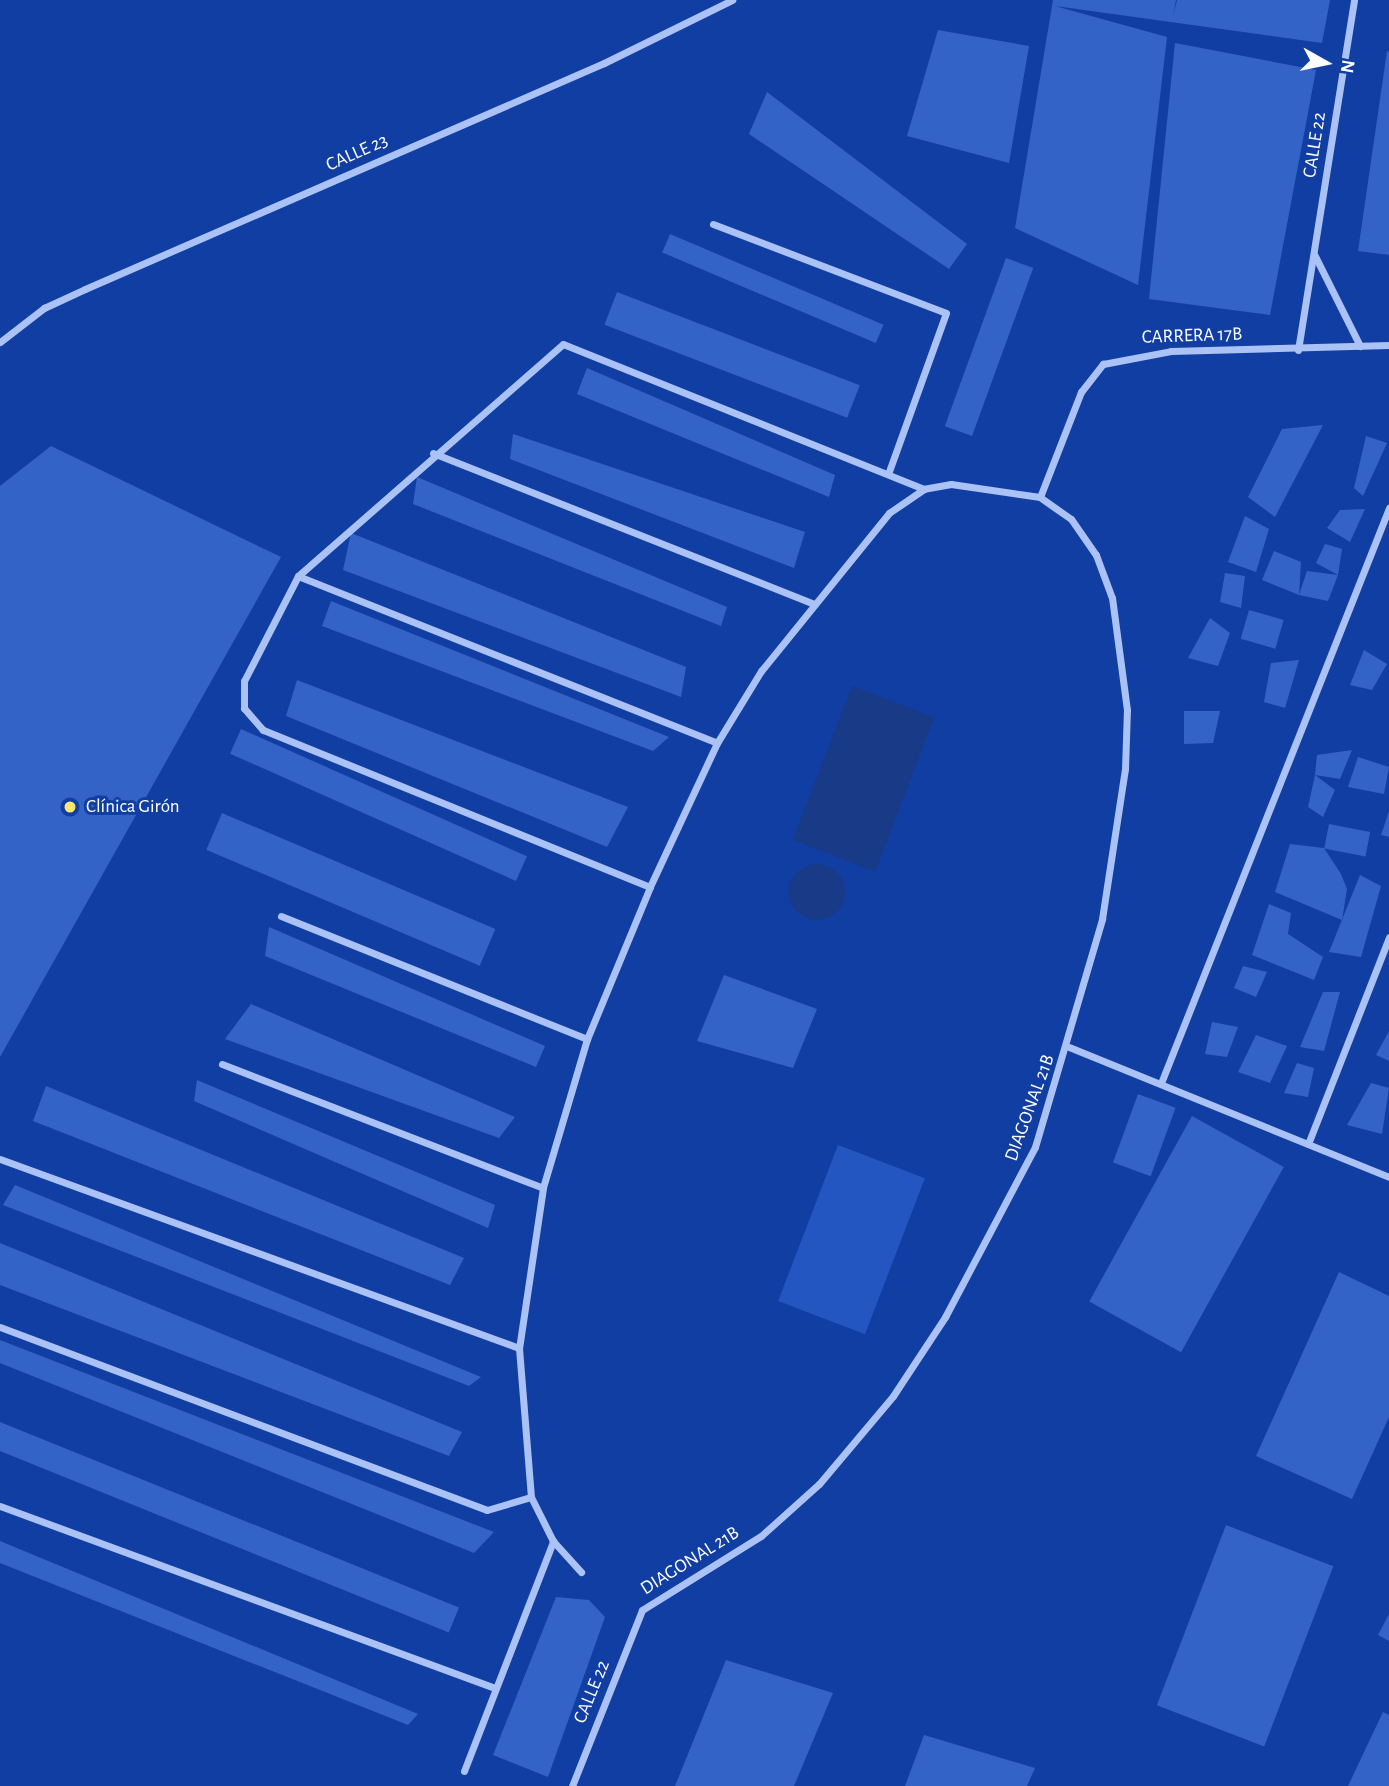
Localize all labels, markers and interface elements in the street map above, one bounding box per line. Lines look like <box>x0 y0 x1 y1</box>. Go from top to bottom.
north arrow <box>1291 28 1361 98</box>
text: N <box>1337 58 1358 74</box>
street label: CALLE 22 <box>1299 110 1331 180</box>
street label: CALLE 23 <box>322 129 392 177</box>
street label: CARRERA 17B <box>1141 323 1243 349</box>
place label: Clínica Girón <box>86 796 180 818</box>
marker: Clínica Girón <box>60 797 80 817</box>
street label: DIAGONAL 21B <box>1000 1052 1060 1164</box>
street label: DIAGONAL 21B <box>636 1522 744 1600</box>
street label: CALLE 22 <box>569 1657 615 1727</box>

